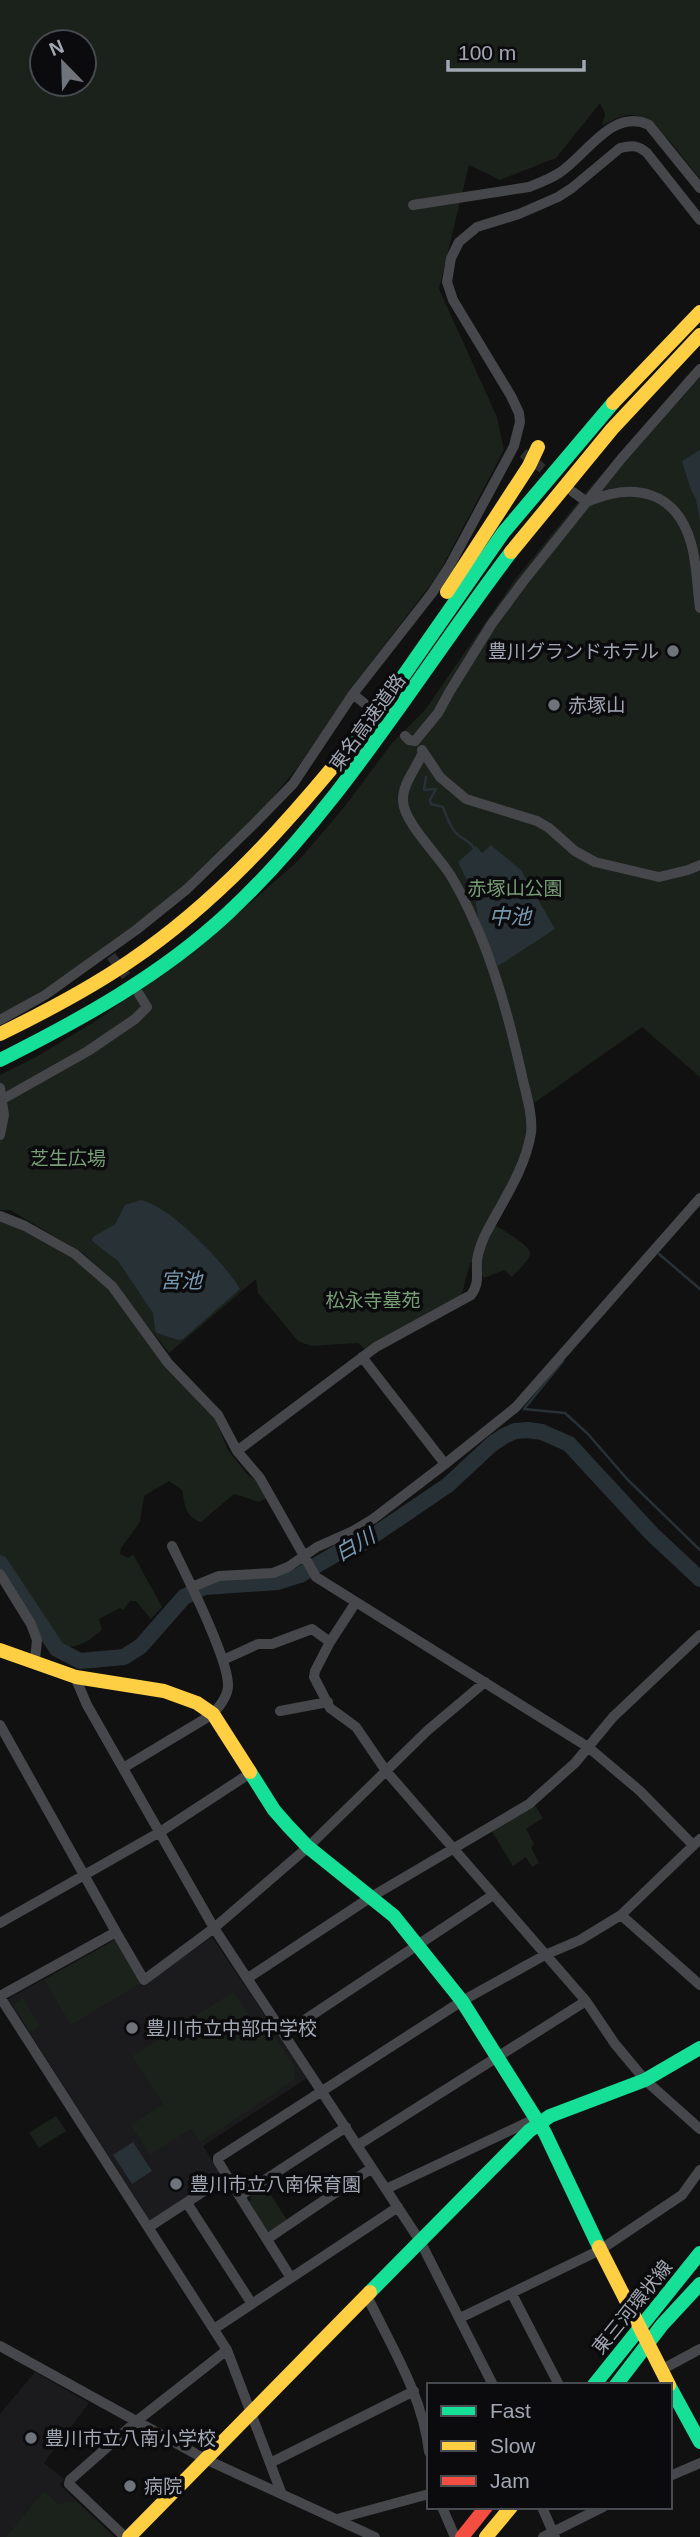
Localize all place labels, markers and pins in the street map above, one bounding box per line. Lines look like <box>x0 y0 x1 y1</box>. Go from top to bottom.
place label: 豊川グランドホテル <box>488 641 659 662</box>
marker: 豊川グランドホテル <box>665 643 681 659</box>
place label: 赤塚山 <box>568 695 625 716</box>
marker: 赤塚山 <box>546 697 562 713</box>
place label: 豊川市立中部中学校 <box>146 2018 317 2039</box>
marker: 豊川市立中部中学校 <box>124 2020 140 2036</box>
place label: 豊川市立八南保育園 <box>190 2174 361 2195</box>
marker: 豊川市立八南保育園 <box>168 2176 184 2192</box>
place label: 豊川市立八南小学校 <box>45 2428 216 2449</box>
marker: 豊川市立八南小学校 <box>23 2430 39 2446</box>
place label: 病院 <box>144 2476 182 2497</box>
marker: 病院 <box>122 2478 138 2494</box>

